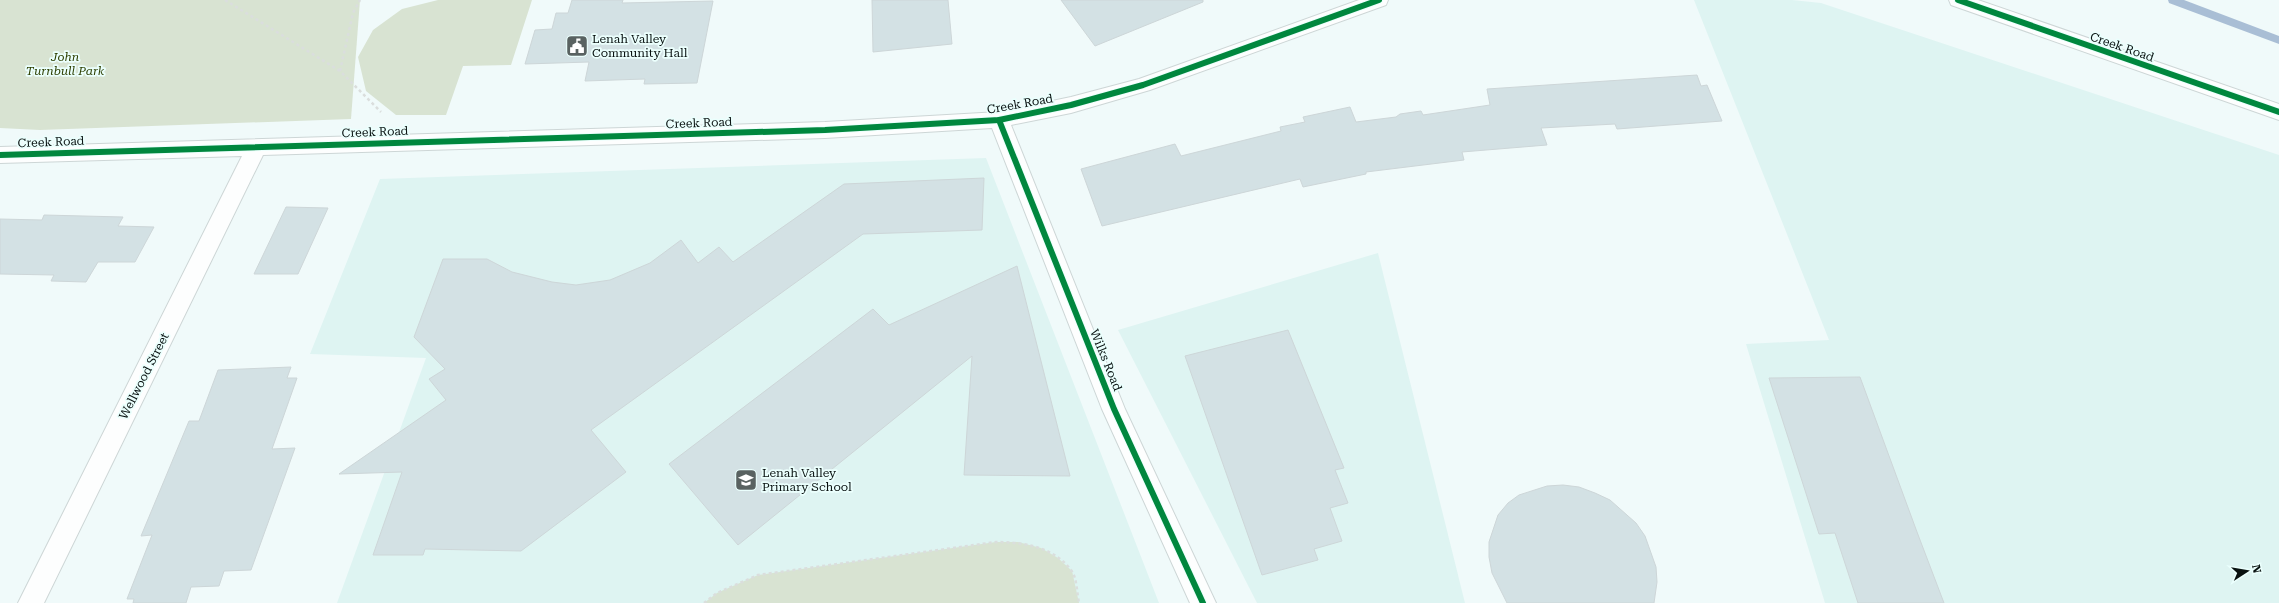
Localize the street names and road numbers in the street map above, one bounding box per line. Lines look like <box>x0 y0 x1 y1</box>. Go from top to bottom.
street label: Creek Road <box>2088 30 2156 65</box>
street label: Creek Road <box>986 91 1054 117</box>
street label: Creek Road <box>665 115 733 131</box>
street label: Creek Road <box>341 124 409 140</box>
street label: Creek Road <box>17 134 85 150</box>
street label: Wilks Road <box>1087 327 1125 393</box>
street label: Wellwood Street <box>116 330 172 422</box>

